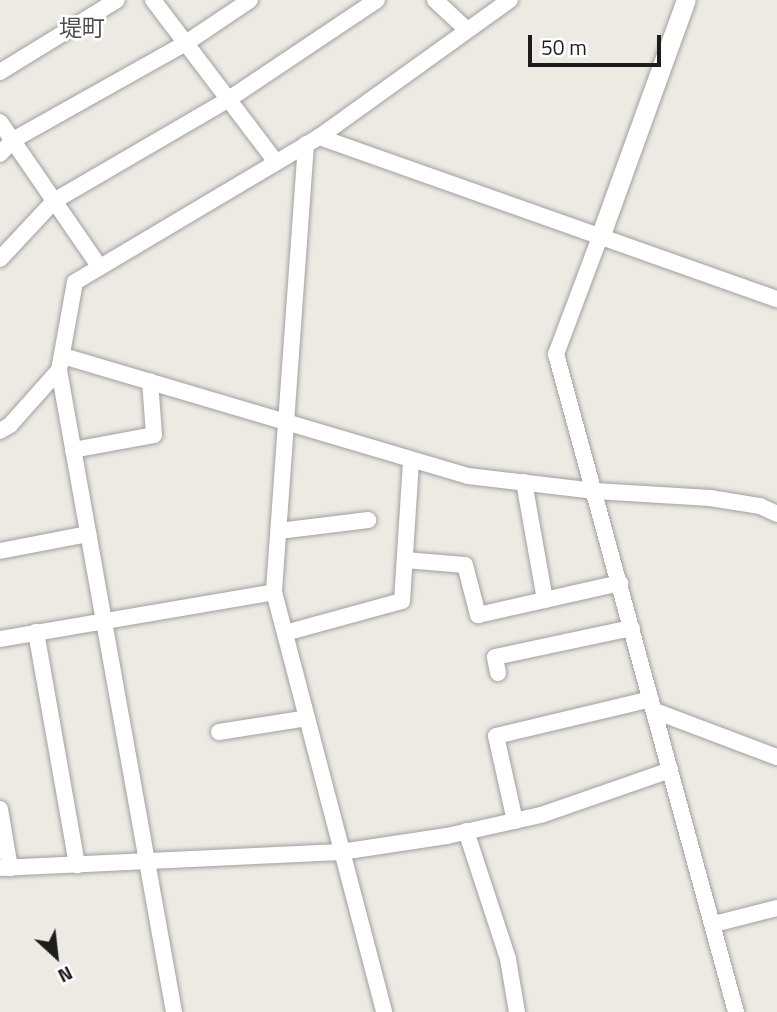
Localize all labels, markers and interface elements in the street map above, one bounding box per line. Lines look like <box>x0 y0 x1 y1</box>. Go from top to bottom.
district label: 堤町 <box>59 14 105 42</box>
scale bar <box>532 21 665 65</box>
text: 50 m <box>541 31 587 63</box>
north arrow <box>21 921 91 991</box>
text: N <box>53 959 78 991</box>

